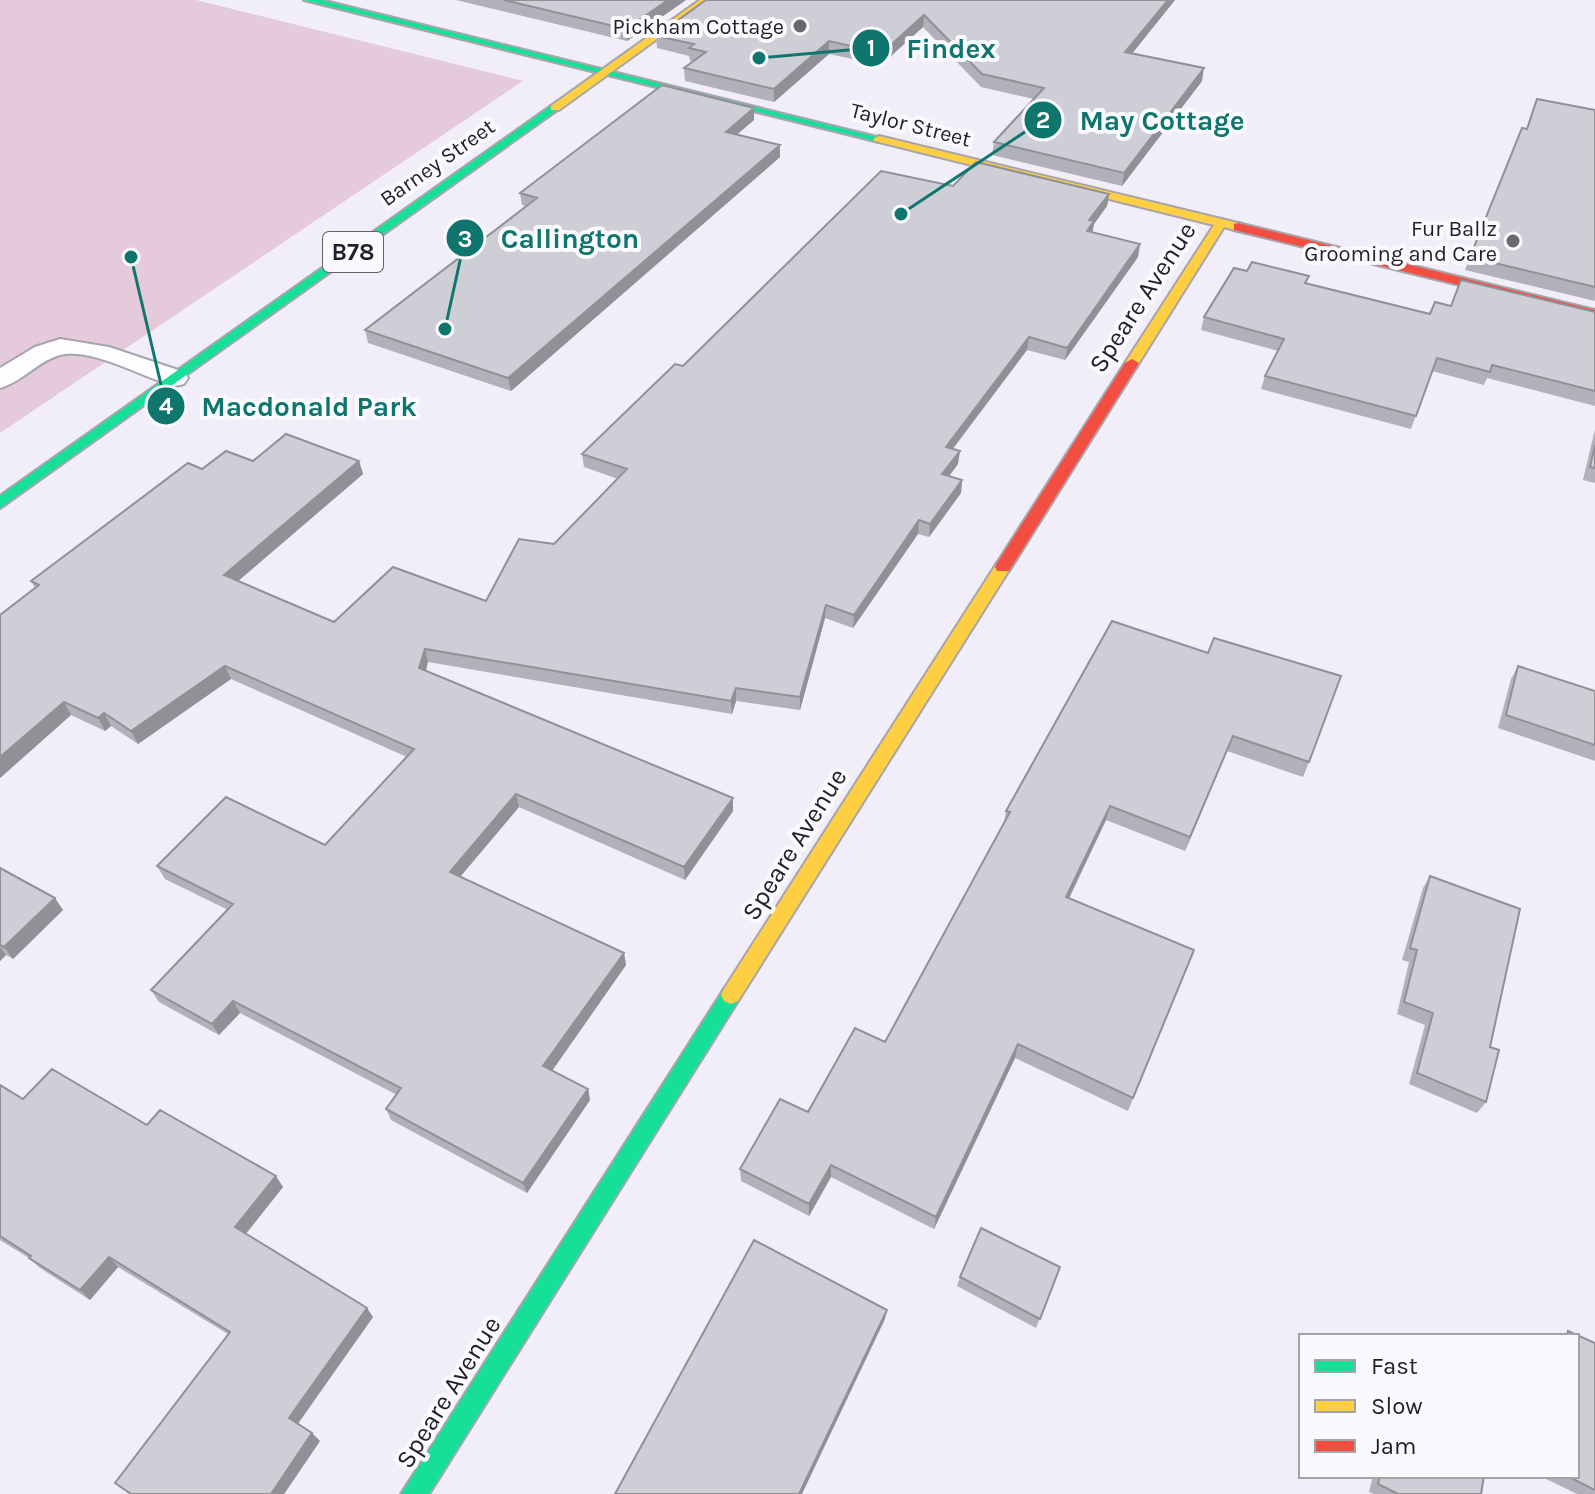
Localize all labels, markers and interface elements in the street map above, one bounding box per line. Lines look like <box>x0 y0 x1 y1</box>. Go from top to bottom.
place label: Pickham Cottage <box>612 14 784 40</box>
marker: Pickham Cottage <box>791 17 809 35</box>
callout: Findex <box>851 22 1012 74</box>
text: Findex <box>906 32 996 65</box>
text: 1 <box>867 34 875 62</box>
callout: May Cottage <box>1023 94 1261 146</box>
street label: Taylor Street <box>848 97 974 152</box>
text: May Cottage <box>1079 104 1245 137</box>
text: 2 <box>1036 106 1050 134</box>
street label: Barney Street <box>375 114 500 212</box>
callout: Callington <box>445 212 656 264</box>
street label: Speare Avenue <box>1082 216 1203 378</box>
place label: Fur Ballz Grooming and Care <box>1304 216 1497 267</box>
text: Callington <box>501 222 639 255</box>
text: 3 <box>458 225 472 253</box>
road number: B78 <box>323 232 383 272</box>
marker: Fur Ballz Grooming and Care <box>1504 232 1522 250</box>
callout: Macdonald Park <box>146 380 433 432</box>
text: Macdonald Park <box>201 390 417 423</box>
text: 4 <box>159 392 173 420</box>
street label: Speare Avenue <box>735 763 853 926</box>
street label: Speare Avenue <box>389 1311 507 1474</box>
legend <box>1299 1334 1579 1478</box>
text: Fast <box>1371 1352 1418 1380</box>
text: Slow <box>1371 1392 1423 1420</box>
text: Jam <box>1371 1432 1416 1460</box>

